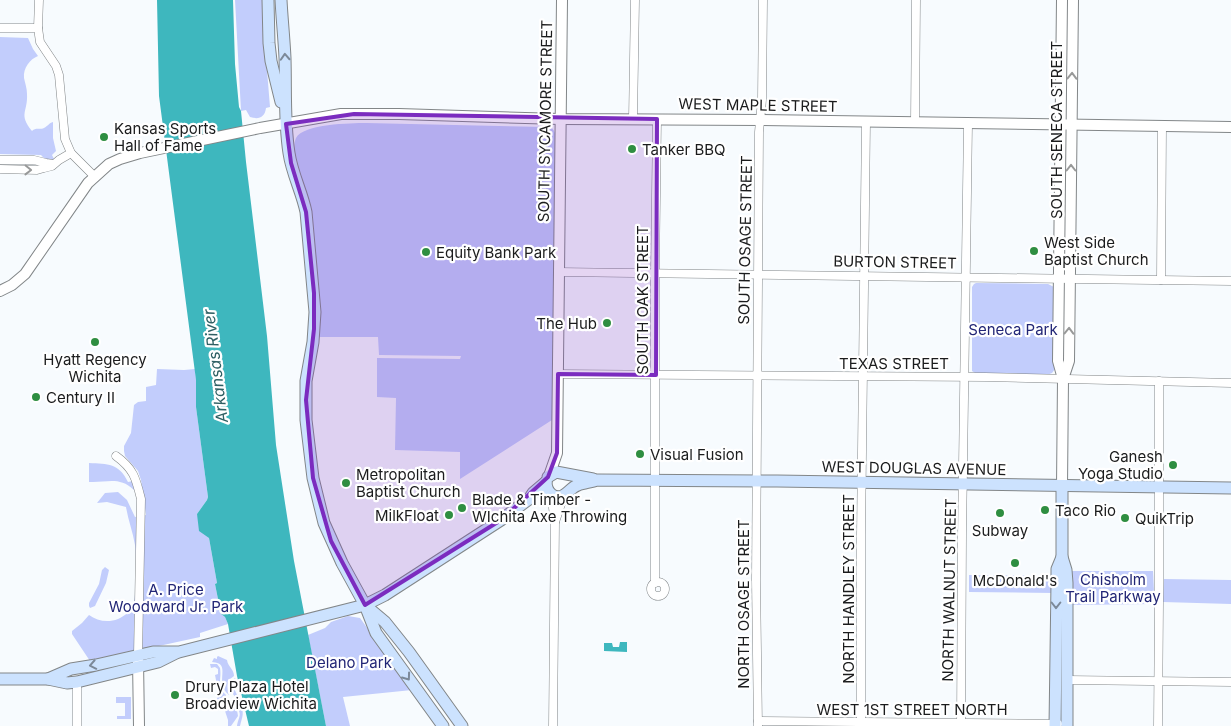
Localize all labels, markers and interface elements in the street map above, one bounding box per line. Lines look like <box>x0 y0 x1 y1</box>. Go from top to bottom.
street label: SOUTH SYCAMORE STREET <box>534 20 556 222</box>
street label: SOUTH SENECA STREET <box>1047 41 1066 219</box>
one-way arrow <box>279 53 290 61</box>
one-way arrow <box>1067 72 1077 80</box>
street label: WEST MAPLE STREET <box>678 94 838 116</box>
place label: Kansas Sports Hall of Fame <box>114 119 216 155</box>
marker: Kansas Sports Hall of Fame <box>98 131 110 143</box>
place label: Tanker BBQ <box>642 140 725 159</box>
marker: Tanker BBQ <box>626 143 638 155</box>
street label: SOUTH OSAGE STREET <box>734 155 756 325</box>
one-way arrow <box>1066 164 1076 172</box>
one-way arrow <box>24 165 32 175</box>
street label: SOUTH OAK STREET <box>633 225 652 375</box>
place label: West Side Baptist Church <box>1044 233 1149 269</box>
place label: Equity Bank Park <box>436 243 557 262</box>
marker: West Side Baptist Church <box>1028 245 1040 257</box>
marker: Equity Bank Park <box>420 246 432 258</box>
street label: BURTON STREET <box>833 251 957 273</box>
water label: Arkansas River <box>198 307 232 425</box>
place label: The Hub <box>536 314 597 333</box>
marker: The Hub <box>601 317 613 329</box>
park label: Seneca Park <box>968 320 1058 339</box>
one-way arrow <box>1064 327 1075 335</box>
marker: Hyatt Regency Wichita <box>89 336 101 348</box>
place label: Hyatt Regency Wichita <box>43 350 147 386</box>
street label: TEXAS STREET <box>839 354 949 373</box>
place label: Century II <box>46 388 115 407</box>
marker: Century II <box>30 391 42 403</box>
place label: Visual Fusion <box>650 445 744 464</box>
place label: Ganesh Yoga Studio <box>1078 447 1163 483</box>
marker: Visual Fusion <box>634 448 646 460</box>
street label: WEST DOUGLAS AVENUE <box>821 457 1007 479</box>
marker: Ganesh Yoga Studio <box>1167 459 1179 471</box>
place label: Metropolitan Baptist Church <box>356 465 461 501</box>
marker: Metropolitan Baptist Church <box>340 477 352 489</box>
place label: Blade & Timber - WIchita Axe Throwing <box>472 490 627 526</box>
street label: NORTH HANDLEY STREET <box>839 494 858 684</box>
street label: NORTH WALNUT STREET <box>938 498 960 682</box>
place label: Taco Rio <box>1055 501 1116 520</box>
marker: Blade & Timber - WIchita Axe Throwing <box>456 502 468 514</box>
marker: Taco Rio <box>1039 504 1051 516</box>
place label: MilkFloat <box>375 506 439 525</box>
marker: Subway <box>994 507 1006 519</box>
marker: MilkFloat <box>443 509 455 521</box>
place label: QuikTrip <box>1135 509 1194 528</box>
marker: QuikTrip <box>1119 512 1131 524</box>
street label: NORTH OSAGE STREET <box>734 519 753 689</box>
place label: Subway <box>972 521 1029 540</box>
marker: McDonald's <box>1009 557 1021 569</box>
park label: Chisholm Trail Parkway <box>1065 570 1161 606</box>
place label: McDonald's <box>973 571 1057 590</box>
park label: A. Price Woodward Jr. Park <box>109 580 244 616</box>
one-way arrow <box>1051 602 1061 609</box>
park label: Delano Park <box>306 653 393 672</box>
one-way arrow <box>88 660 97 670</box>
one-way arrow <box>401 671 410 681</box>
place label: Drury Plaza Hotel Broadview Wichita <box>185 677 317 713</box>
marker: Drury Plaza Hotel Broadview Wichita <box>169 689 181 701</box>
street label: WEST 1ST STREET NORTH <box>816 700 1008 719</box>

